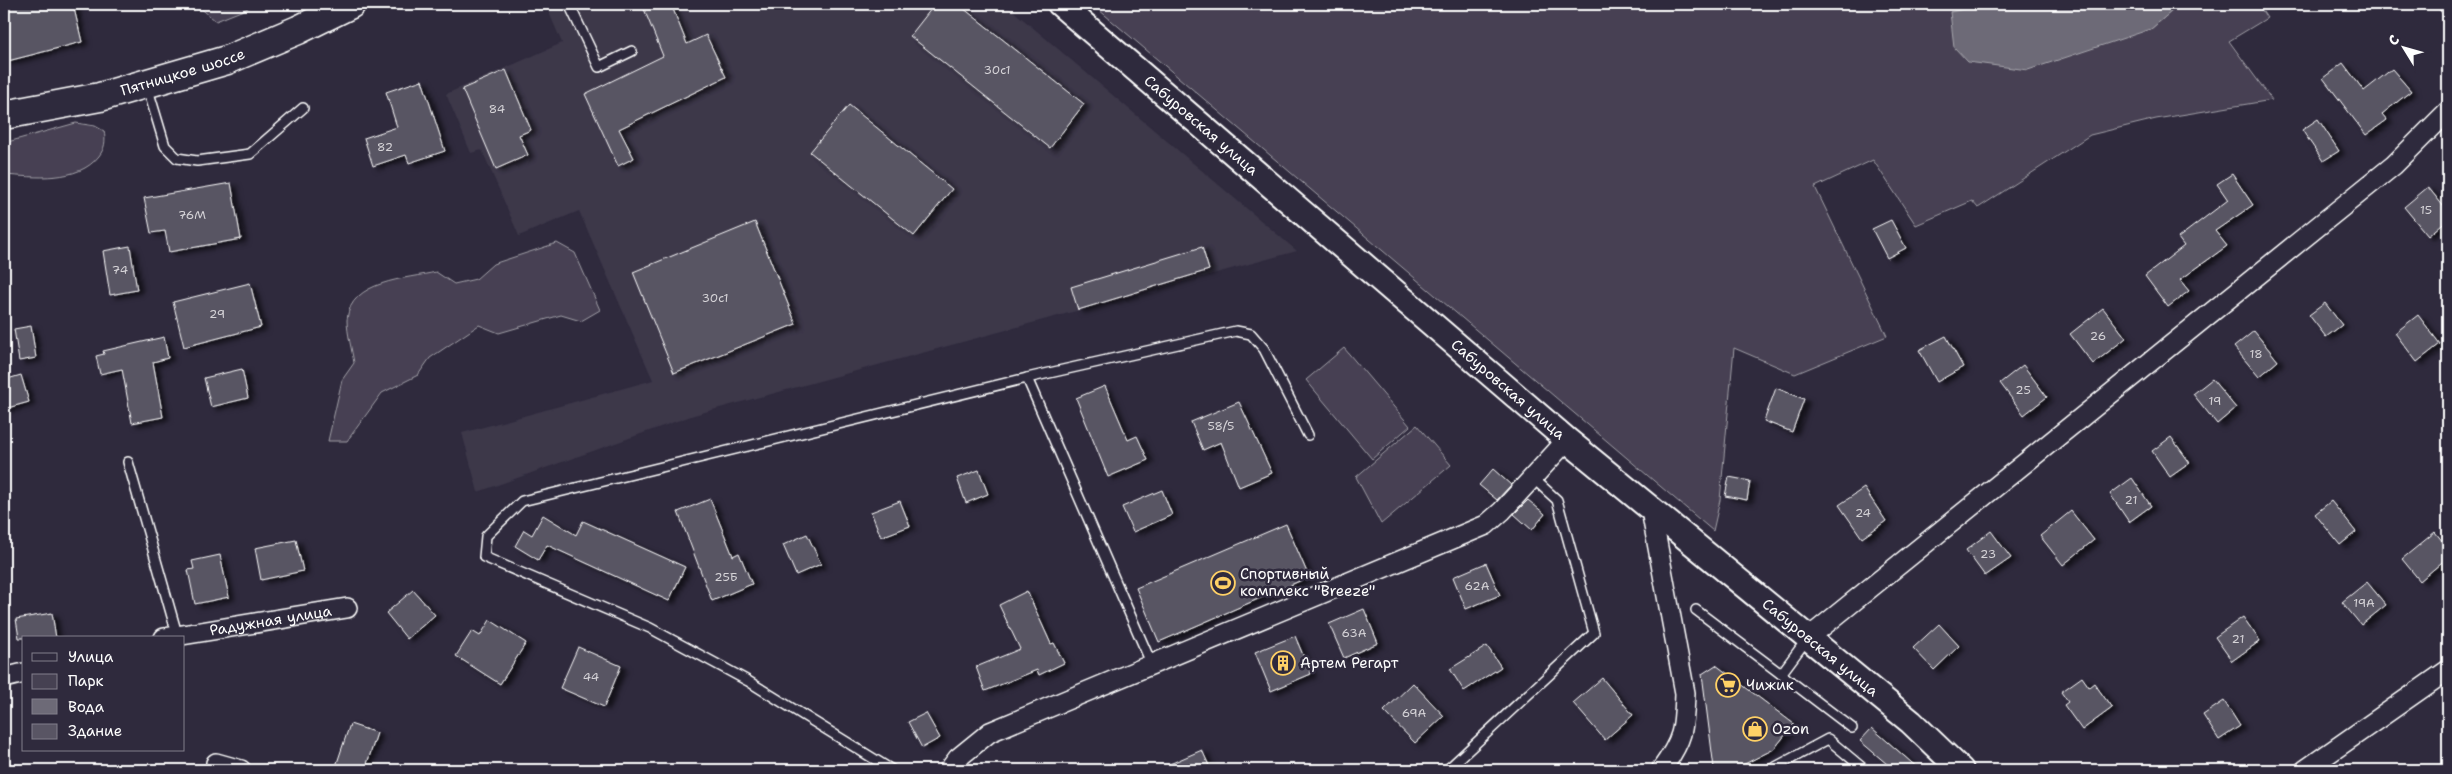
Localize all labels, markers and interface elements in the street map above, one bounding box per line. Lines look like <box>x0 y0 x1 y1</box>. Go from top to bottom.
north arrow <box>2380 22 2430 72</box>
text: С <box>2384 31 2403 49</box>
street label: Пятницкое шоссе <box>118 44 248 100</box>
house number: 30с1 <box>984 62 1010 78</box>
street label: Сабуровская улица <box>1140 71 1263 180</box>
house number: 84 <box>489 101 505 117</box>
house number: 82 <box>377 139 393 155</box>
house number: 15 <box>2420 202 2432 218</box>
house number: 76М <box>178 207 206 223</box>
house number: 74 <box>112 262 128 278</box>
house number: 30с1 <box>702 290 728 306</box>
house number: 29 <box>209 306 225 322</box>
house number: 26 <box>2090 328 2106 344</box>
street label: Сабуровская улица <box>1447 335 1570 444</box>
house number: 18 <box>2249 346 2263 362</box>
house number: 25 <box>2015 382 2031 398</box>
house number: 19 <box>2209 393 2221 409</box>
house number: 58/5 <box>1208 418 1234 434</box>
house number: 21 <box>2125 492 2137 508</box>
house number: 24 <box>1855 505 1871 521</box>
house number: 23 <box>1980 546 1996 562</box>
place label: Спортивный комплекс "Breeze" <box>1240 564 1375 601</box>
house number: 25Б <box>714 569 738 585</box>
sports icon: Спортивный комплекс "Breeze" <box>1210 570 1236 596</box>
house number: 62А <box>1465 578 1490 594</box>
street label: Сабуровская улица <box>1758 594 1883 701</box>
house number: 19А <box>2353 595 2375 611</box>
street label: Радужная улица <box>208 601 334 640</box>
house number: 63А <box>1342 625 1367 641</box>
house number: 21 <box>2232 631 2244 647</box>
legend <box>22 636 185 752</box>
text: Улица <box>68 647 114 667</box>
building icon: Артем Регарт <box>1270 650 1296 676</box>
place label: Артем Регарт <box>1300 653 1399 673</box>
house number: 44 <box>583 669 599 685</box>
text: Парк <box>68 671 104 691</box>
supermarket icon: Чижик <box>1715 672 1741 698</box>
place label: Чижик <box>1746 675 1794 695</box>
text: Вода <box>68 697 105 717</box>
house number: 69А <box>1402 705 1427 721</box>
shop icon: Ozon <box>1742 716 1768 742</box>
place label: Ozon <box>1772 719 1809 739</box>
text: Здание <box>68 721 122 741</box>

